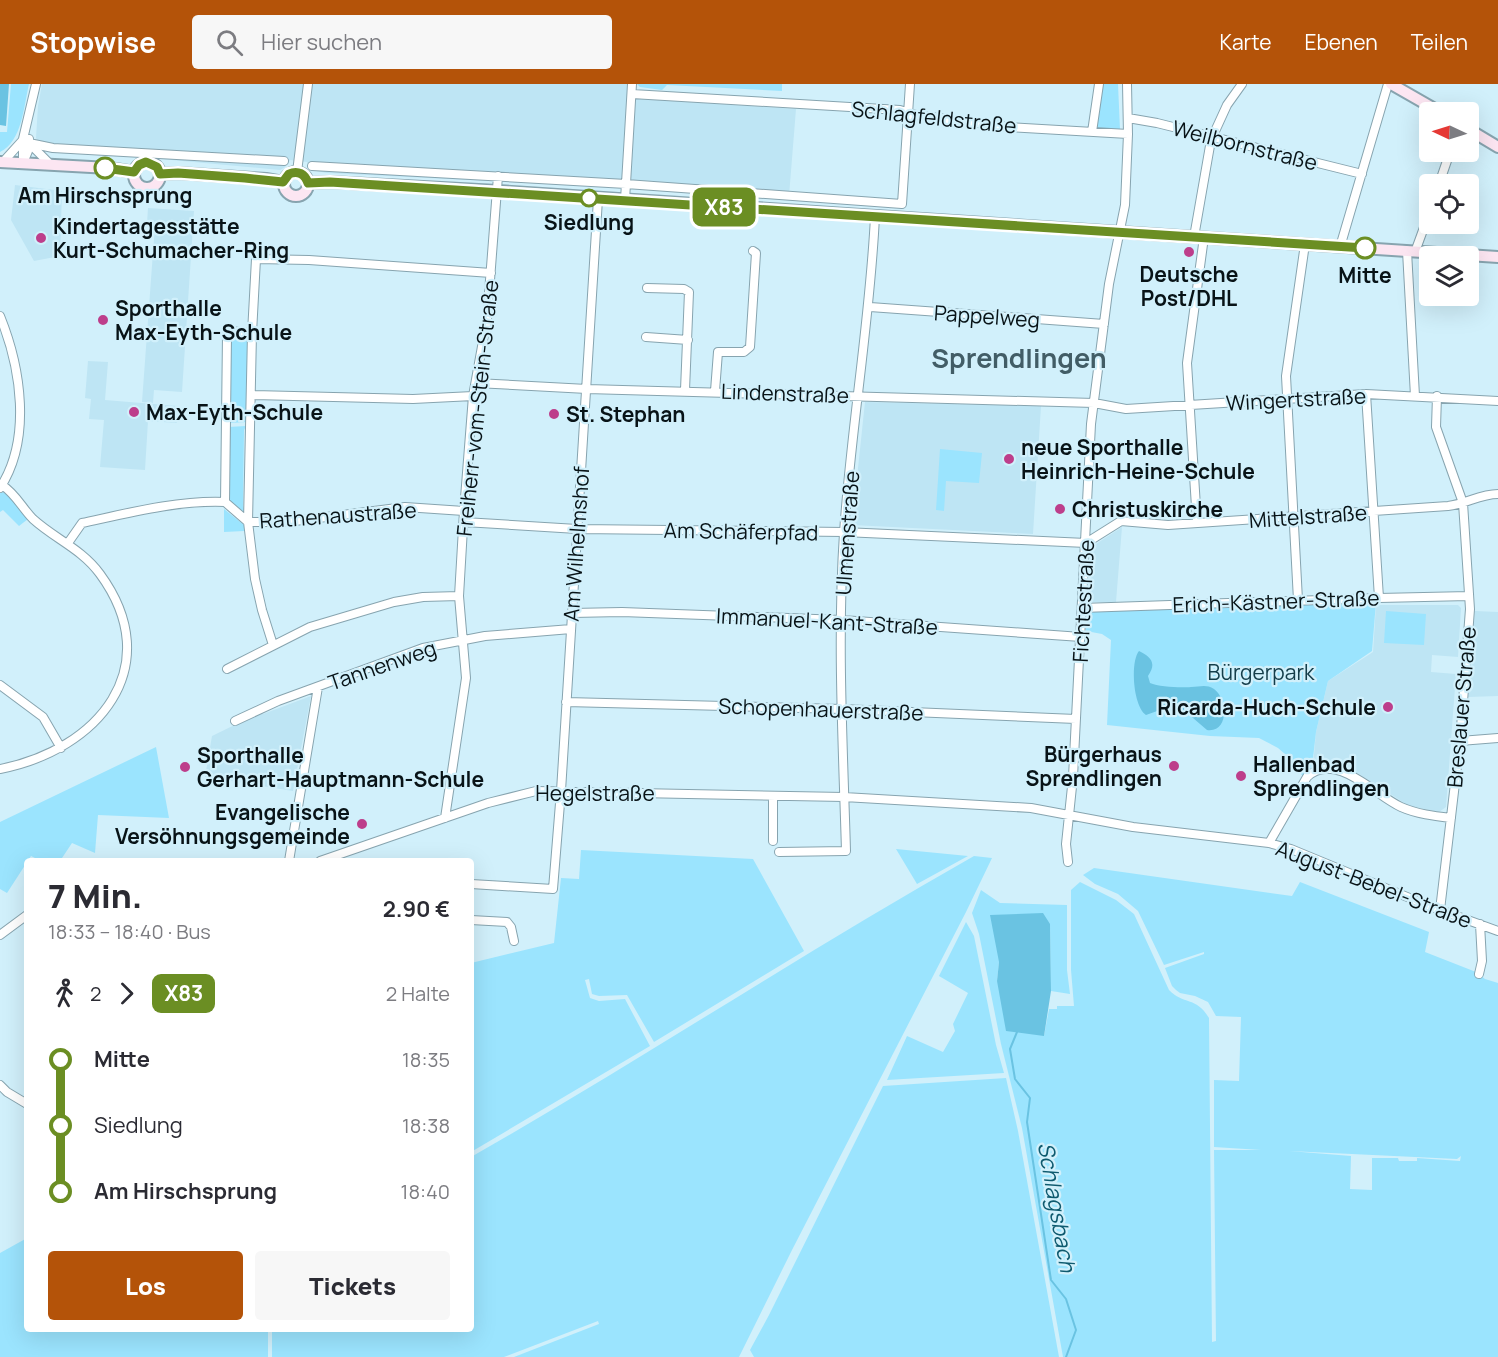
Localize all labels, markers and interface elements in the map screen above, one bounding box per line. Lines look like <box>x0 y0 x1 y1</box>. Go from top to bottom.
search box <box>192 15 612 69</box>
text: Stopwise <box>30 23 156 61</box>
icon: search <box>213 26 246 59</box>
text: Hier suchen <box>261 27 382 57</box>
text: Karte <box>1219 28 1271 56</box>
text: Ebenen <box>1304 28 1378 56</box>
text: Teilen <box>1411 28 1468 56</box>
street label: Schlagfeldstraße <box>850 94 1018 140</box>
north arrow <box>1419 102 1479 162</box>
map controls <box>1419 102 1479 306</box>
street label: Weilbornstraße <box>1170 113 1320 177</box>
marker: Am Hirschsprung <box>94 157 116 179</box>
button: locate <box>1419 174 1479 234</box>
place label: Am Hirschsprung <box>18 181 192 209</box>
line badge: X83 <box>690 188 758 226</box>
marker: Siedlung <box>580 189 598 207</box>
text: X83 <box>705 193 743 221</box>
place label: Siedlung <box>544 208 634 236</box>
place label: Kindertagesstätte Kurt-Schumacher-Ring <box>53 212 289 264</box>
marker: Kindertagesstätte Kurt-Schumacher-Ring <box>34 231 48 245</box>
marker: Mitte <box>1354 237 1376 259</box>
marker: Deutsche Post/DHL <box>1182 245 1196 259</box>
button: layers <box>1419 246 1479 306</box>
place label: Deutsche Post/DHL <box>1140 260 1238 312</box>
place label: Mitte <box>1338 261 1392 289</box>
street label: Freiherr-vom-Stein-Straße <box>450 278 504 538</box>
place label: Sporthalle Max-Eyth-Schule <box>115 294 292 346</box>
street label: Pappelweg <box>933 298 1041 334</box>
marker: Sporthalle Max-Eyth-Schule <box>96 313 110 327</box>
district label: Sprendlingen <box>931 339 1107 376</box>
street label: Lindenstraße <box>721 377 849 409</box>
street label: Wingertstraße <box>1225 381 1367 417</box>
place label: Max-Eyth-Schule <box>146 398 323 426</box>
place label: St. Stephan <box>566 400 685 428</box>
marker: Max-Eyth-Schule <box>127 405 141 419</box>
marker: St. Stephan <box>547 407 561 421</box>
place label: neue Sporthalle Heinrich-Heine-Schule <box>1021 433 1255 485</box>
marker: neue Sporthalle Heinrich-Heine-Schule <box>1002 452 1016 466</box>
street label: Am Wilhelmshof <box>557 465 595 622</box>
street label: Ulmenstraße <box>829 470 865 596</box>
place label: Christuskirche <box>1072 495 1223 523</box>
street label: Rathenaustraße <box>258 496 418 534</box>
street label: Mittelstraße <box>1248 498 1368 534</box>
marker: Christuskirche <box>1053 502 1067 516</box>
street label: Am Schäferpfad <box>663 516 819 546</box>
street label: Fichtestraße <box>1066 539 1100 663</box>
street label: Erich-Kästner-Straße <box>1172 583 1380 619</box>
street label: Immanuel-Kant-Straße <box>715 601 939 641</box>
street label: Breslauer Straße <box>1440 625 1482 789</box>
street label: Tannenweg <box>324 633 440 697</box>
park label: Bürgerpark <box>1208 658 1315 686</box>
street label: Schopenhauerstraße <box>718 691 924 727</box>
place label: Ricarda-Huch-Schule <box>1157 693 1376 721</box>
marker: Ricarda-Huch-Schule <box>1381 700 1395 714</box>
place label: Bürgerhaus Sprendlingen <box>1026 740 1162 792</box>
place label: Sporthalle Gerhart-Hauptmann-Schule <box>197 741 484 793</box>
place label: Hallenbad Sprendlingen <box>1253 750 1389 802</box>
marker: Bürgerhaus Sprendlingen <box>1167 759 1181 773</box>
marker: Sporthalle Gerhart-Hauptmann-Schule <box>178 760 192 774</box>
marker: Hallenbad Sprendlingen <box>1234 769 1248 783</box>
street label: Hegelstraße <box>535 779 655 807</box>
place label: Evangelische Versöhnungsgemeinde <box>115 798 350 850</box>
marker: Evangelische Versöhnungsgemeinde <box>355 817 369 831</box>
street label: August-Bebel-Straße <box>1272 834 1476 934</box>
text: 7 Min. <box>48 873 142 918</box>
text: 2.90 € <box>383 894 450 924</box>
text: 18:33 – 18:40 · Bus <box>48 918 211 945</box>
icon: walk <box>48 977 81 1010</box>
icon: forward <box>110 977 143 1010</box>
text: X83 <box>164 979 203 1007</box>
text: 2 <box>90 980 101 1007</box>
text: 2 Halte <box>386 980 450 1007</box>
text: Mitte <box>94 1044 150 1074</box>
text: 18:35 <box>402 1046 450 1073</box>
text: Siedlung <box>94 1110 183 1140</box>
text: 18:38 <box>402 1112 450 1139</box>
water label: Schlagsbach <box>1031 1140 1083 1275</box>
text: Am Hirschsprung <box>94 1176 277 1206</box>
text: 18:40 <box>401 1178 450 1205</box>
button: Los <box>48 1251 243 1320</box>
button: Tickets <box>255 1251 450 1320</box>

